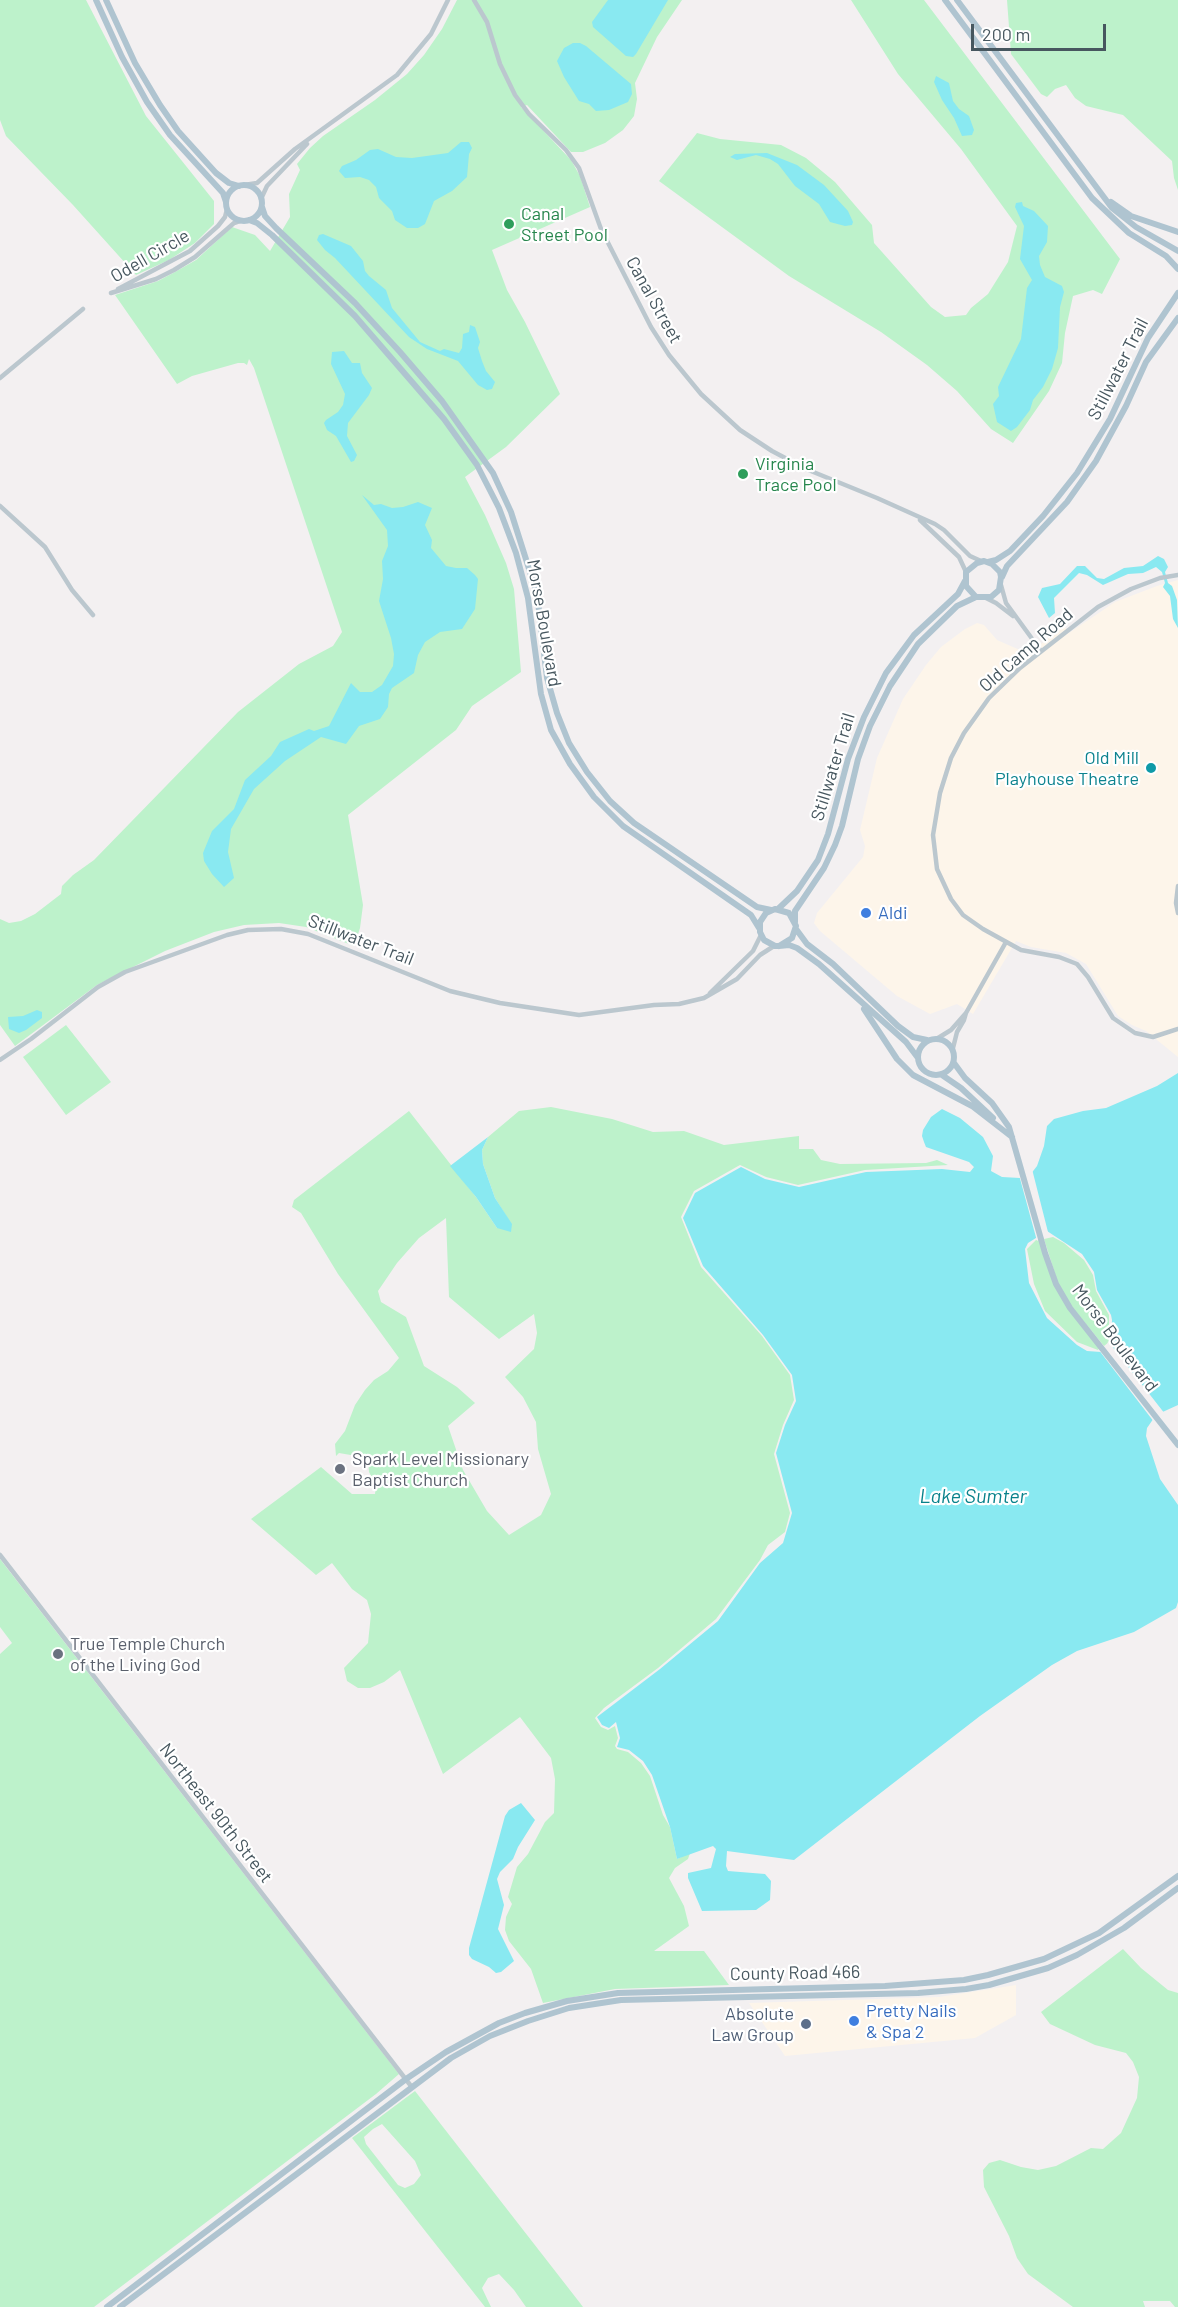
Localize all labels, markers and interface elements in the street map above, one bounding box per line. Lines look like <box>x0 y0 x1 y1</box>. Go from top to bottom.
scale bar <box>974 12 1109 50</box>
text: 200 m <box>982 23 1030 45</box>
place label: Canal Street Pool <box>521 203 608 246</box>
marker: Canal Street Pool <box>502 217 516 231</box>
street label: Odell Circle <box>107 225 193 287</box>
street label: Canal Street <box>621 253 687 347</box>
street label: Stillwater Trail <box>1083 314 1153 424</box>
place label: Virginia Trace Pool <box>755 453 837 496</box>
marker: Virginia Trace Pool <box>736 467 750 481</box>
street label: Morse Boulevard <box>522 558 566 688</box>
street label: Old Camp Road <box>975 603 1077 697</box>
street label: Stillwater Trail <box>806 710 860 824</box>
place label: Old Mill Playhouse Theatre <box>995 747 1139 789</box>
marker: Old Mill Playhouse Theatre <box>1144 761 1158 775</box>
place label: Aldi <box>878 902 907 924</box>
marker: Aldi <box>859 906 873 920</box>
street label: Stillwater Trail <box>305 910 417 970</box>
street label: Morse Boulevard <box>1068 1280 1162 1396</box>
place label: Spark Level Missionary Baptist Church <box>352 1448 529 1490</box>
marker: Spark Level Missionary Baptist Church <box>333 1462 347 1476</box>
water label: Lake Sumter <box>919 1484 1027 1508</box>
place label: True Temple Church of the Living God <box>70 1633 225 1676</box>
marker: True Temple Church of the Living God <box>51 1647 65 1661</box>
street label: Northeast 90th Street <box>155 1739 277 1887</box>
street label: County Road 466 <box>730 1961 860 1985</box>
place label: Pretty Nails & Spa 2 <box>866 2000 956 2042</box>
place label: Absolute Law Group <box>711 2003 794 2046</box>
marker: Pretty Nails & Spa 2 <box>847 2014 861 2028</box>
marker: Absolute Law Group <box>799 2017 813 2031</box>

